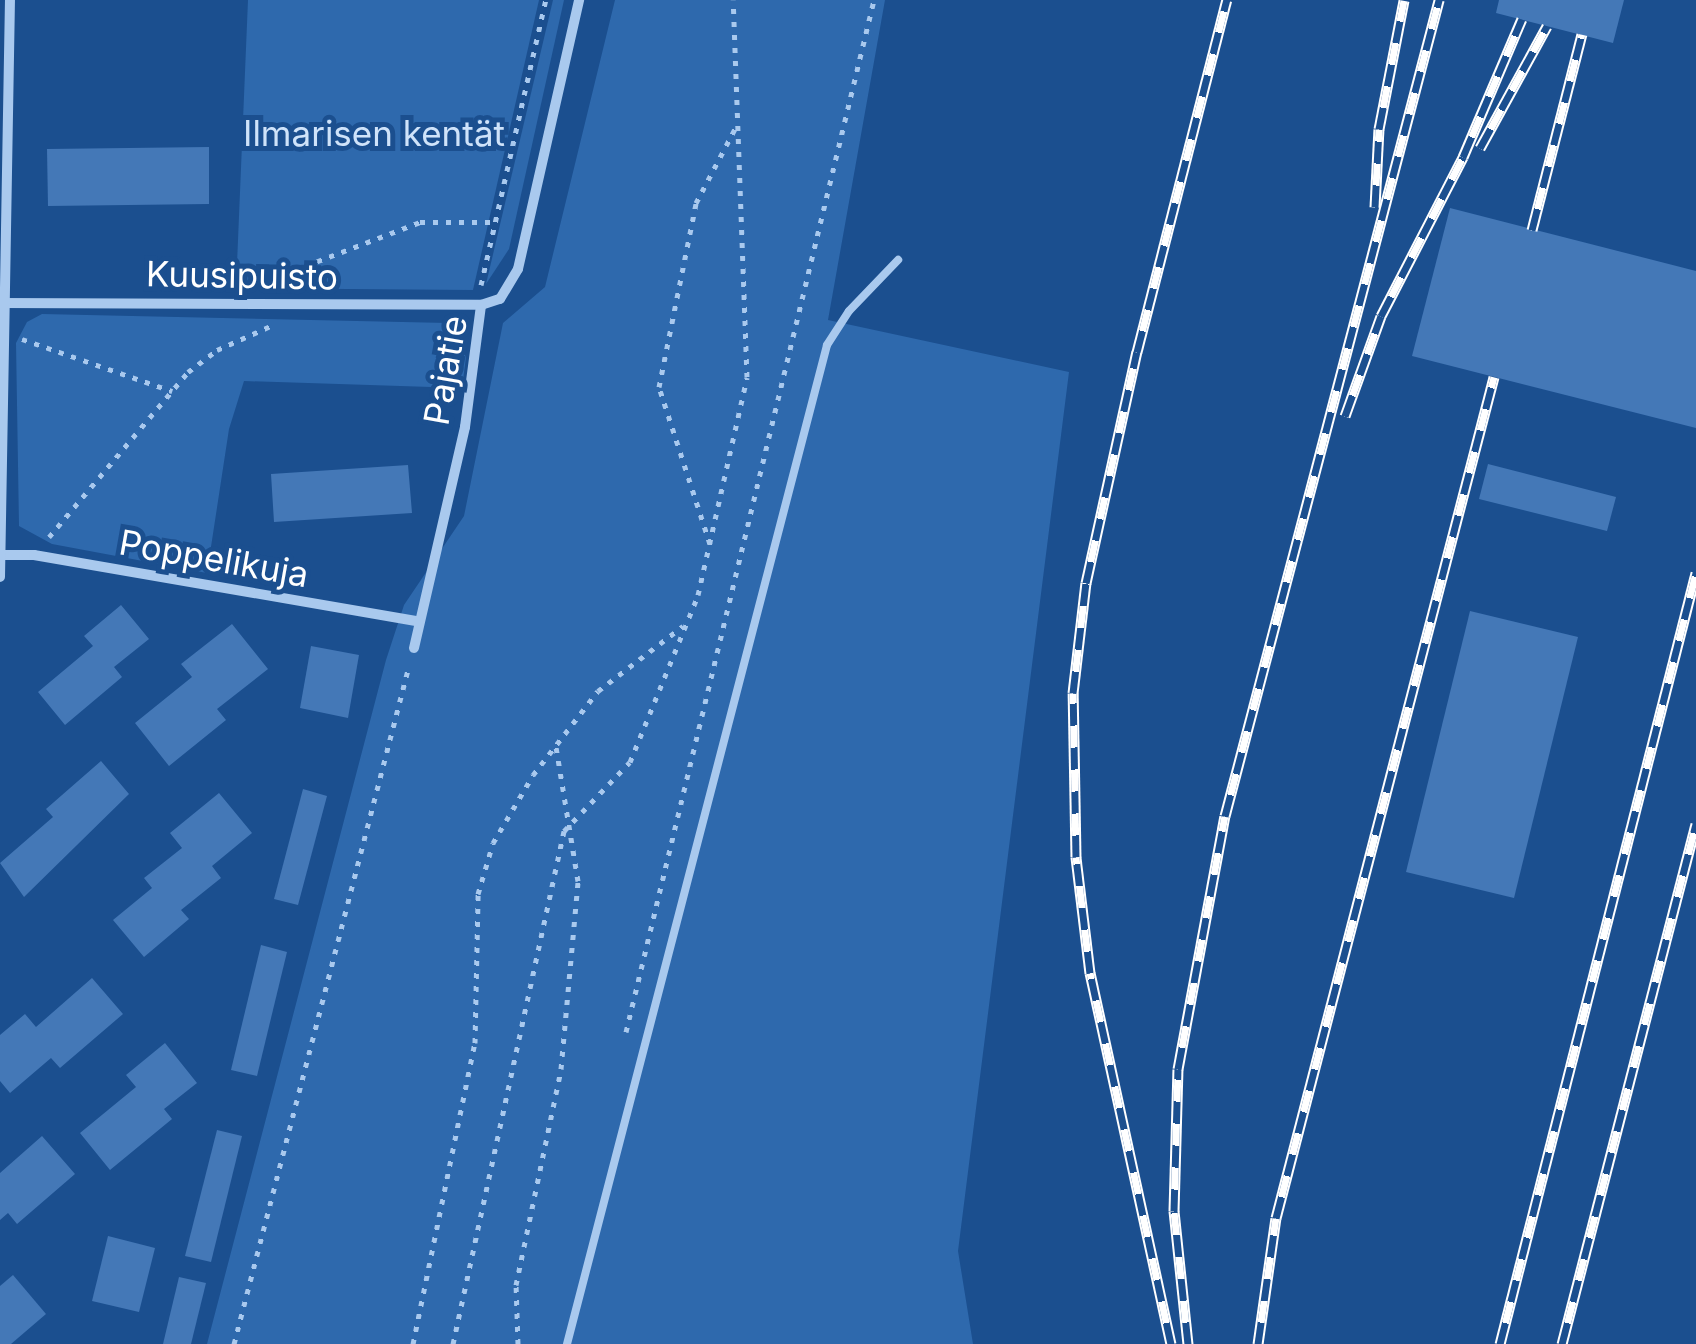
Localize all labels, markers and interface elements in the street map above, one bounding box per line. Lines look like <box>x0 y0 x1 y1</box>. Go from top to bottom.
park label: Ilmarisen kentät <box>243 112 505 154</box>
street label: Kuusipuisto <box>146 252 338 298</box>
street label: Pajatie <box>415 312 475 428</box>
street label: Poppelikuja <box>116 521 312 595</box>

